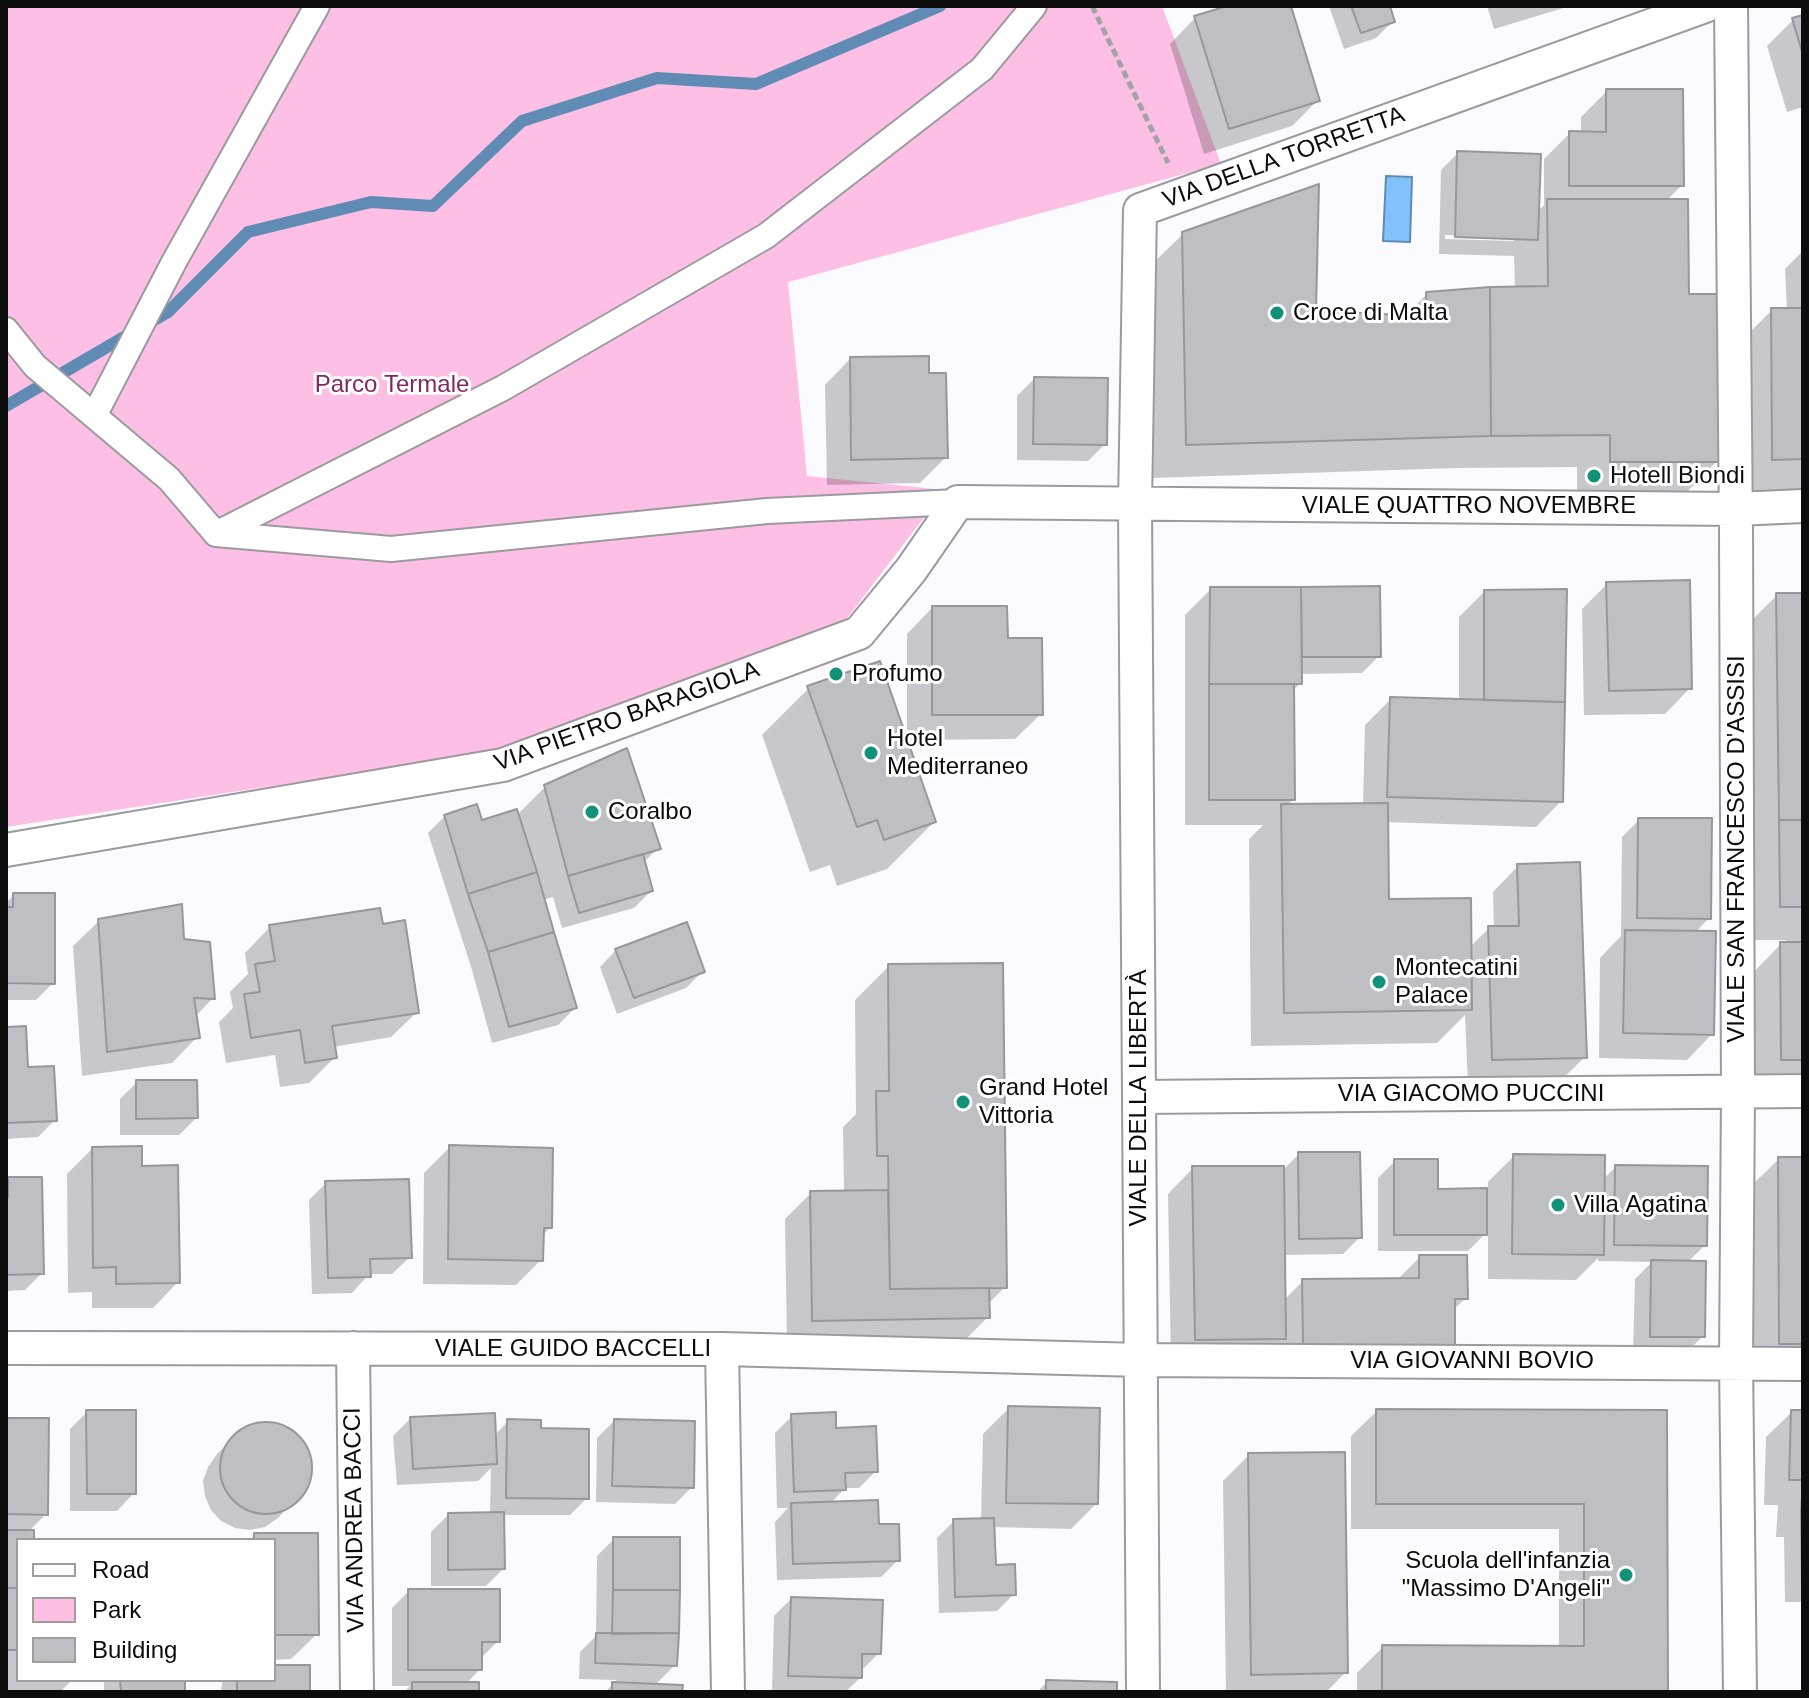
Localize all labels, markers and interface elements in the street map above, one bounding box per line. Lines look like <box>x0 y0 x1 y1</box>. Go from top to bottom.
street label: VIA DELLA TORRETTA <box>1159 101 1409 215</box>
place label: Croce di Malta <box>1293 299 1448 327</box>
marker: Croce di Malta <box>1268 304 1286 322</box>
park label: Parco Termale <box>315 371 469 399</box>
place label: Hotell Biondi <box>1610 462 1745 490</box>
marker: Hotell Biondi <box>1585 467 1603 485</box>
street label: VIALE QUATTRO NOVEMBRE <box>1302 492 1636 520</box>
street label: VIALE SAN FRANCESCO D'ASSISI <box>1723 655 1751 1043</box>
street label: VIA PIETRO BARAGIOLA <box>490 656 764 778</box>
place label: Profumo <box>852 660 943 688</box>
marker: Profumo <box>827 665 845 683</box>
place label: Hotel Mediterraneo <box>887 725 1028 781</box>
marker: Hotel Mediterraneo <box>862 744 880 762</box>
place label: Coralbo <box>608 798 692 826</box>
marker: Coralbo <box>583 803 601 821</box>
place label: Montecatini Palace <box>1395 954 1518 1010</box>
street label: VIALE DELLA LIBERTÀ <box>1125 969 1153 1227</box>
marker: Montecatini Palace <box>1370 973 1388 991</box>
place label: Grand Hotel Vittoria <box>979 1074 1108 1130</box>
street label: VIA GIACOMO PUCCINI <box>1338 1080 1604 1108</box>
marker: Grand Hotel Vittoria <box>954 1093 972 1111</box>
place label: Villa Agatina <box>1574 1191 1707 1219</box>
marker: Villa Agatina <box>1549 1196 1567 1214</box>
street label: VIALE GUIDO BACCELLI <box>435 1335 711 1363</box>
street label: VIA GIOVANNI BOVIO <box>1350 1347 1594 1375</box>
street label: VIA ANDREA BACCI <box>339 1407 371 1633</box>
legend <box>16 1538 276 1682</box>
place label: Scuola dell'infanzia "Massimo D'Angeli" <box>1402 1547 1610 1603</box>
text: Road <box>92 1556 149 1583</box>
marker: Scuola dell'infanzia "Massimo D'Angeli" <box>1617 1566 1635 1584</box>
text: Park <box>92 1596 141 1623</box>
text: Building <box>92 1636 177 1663</box>

